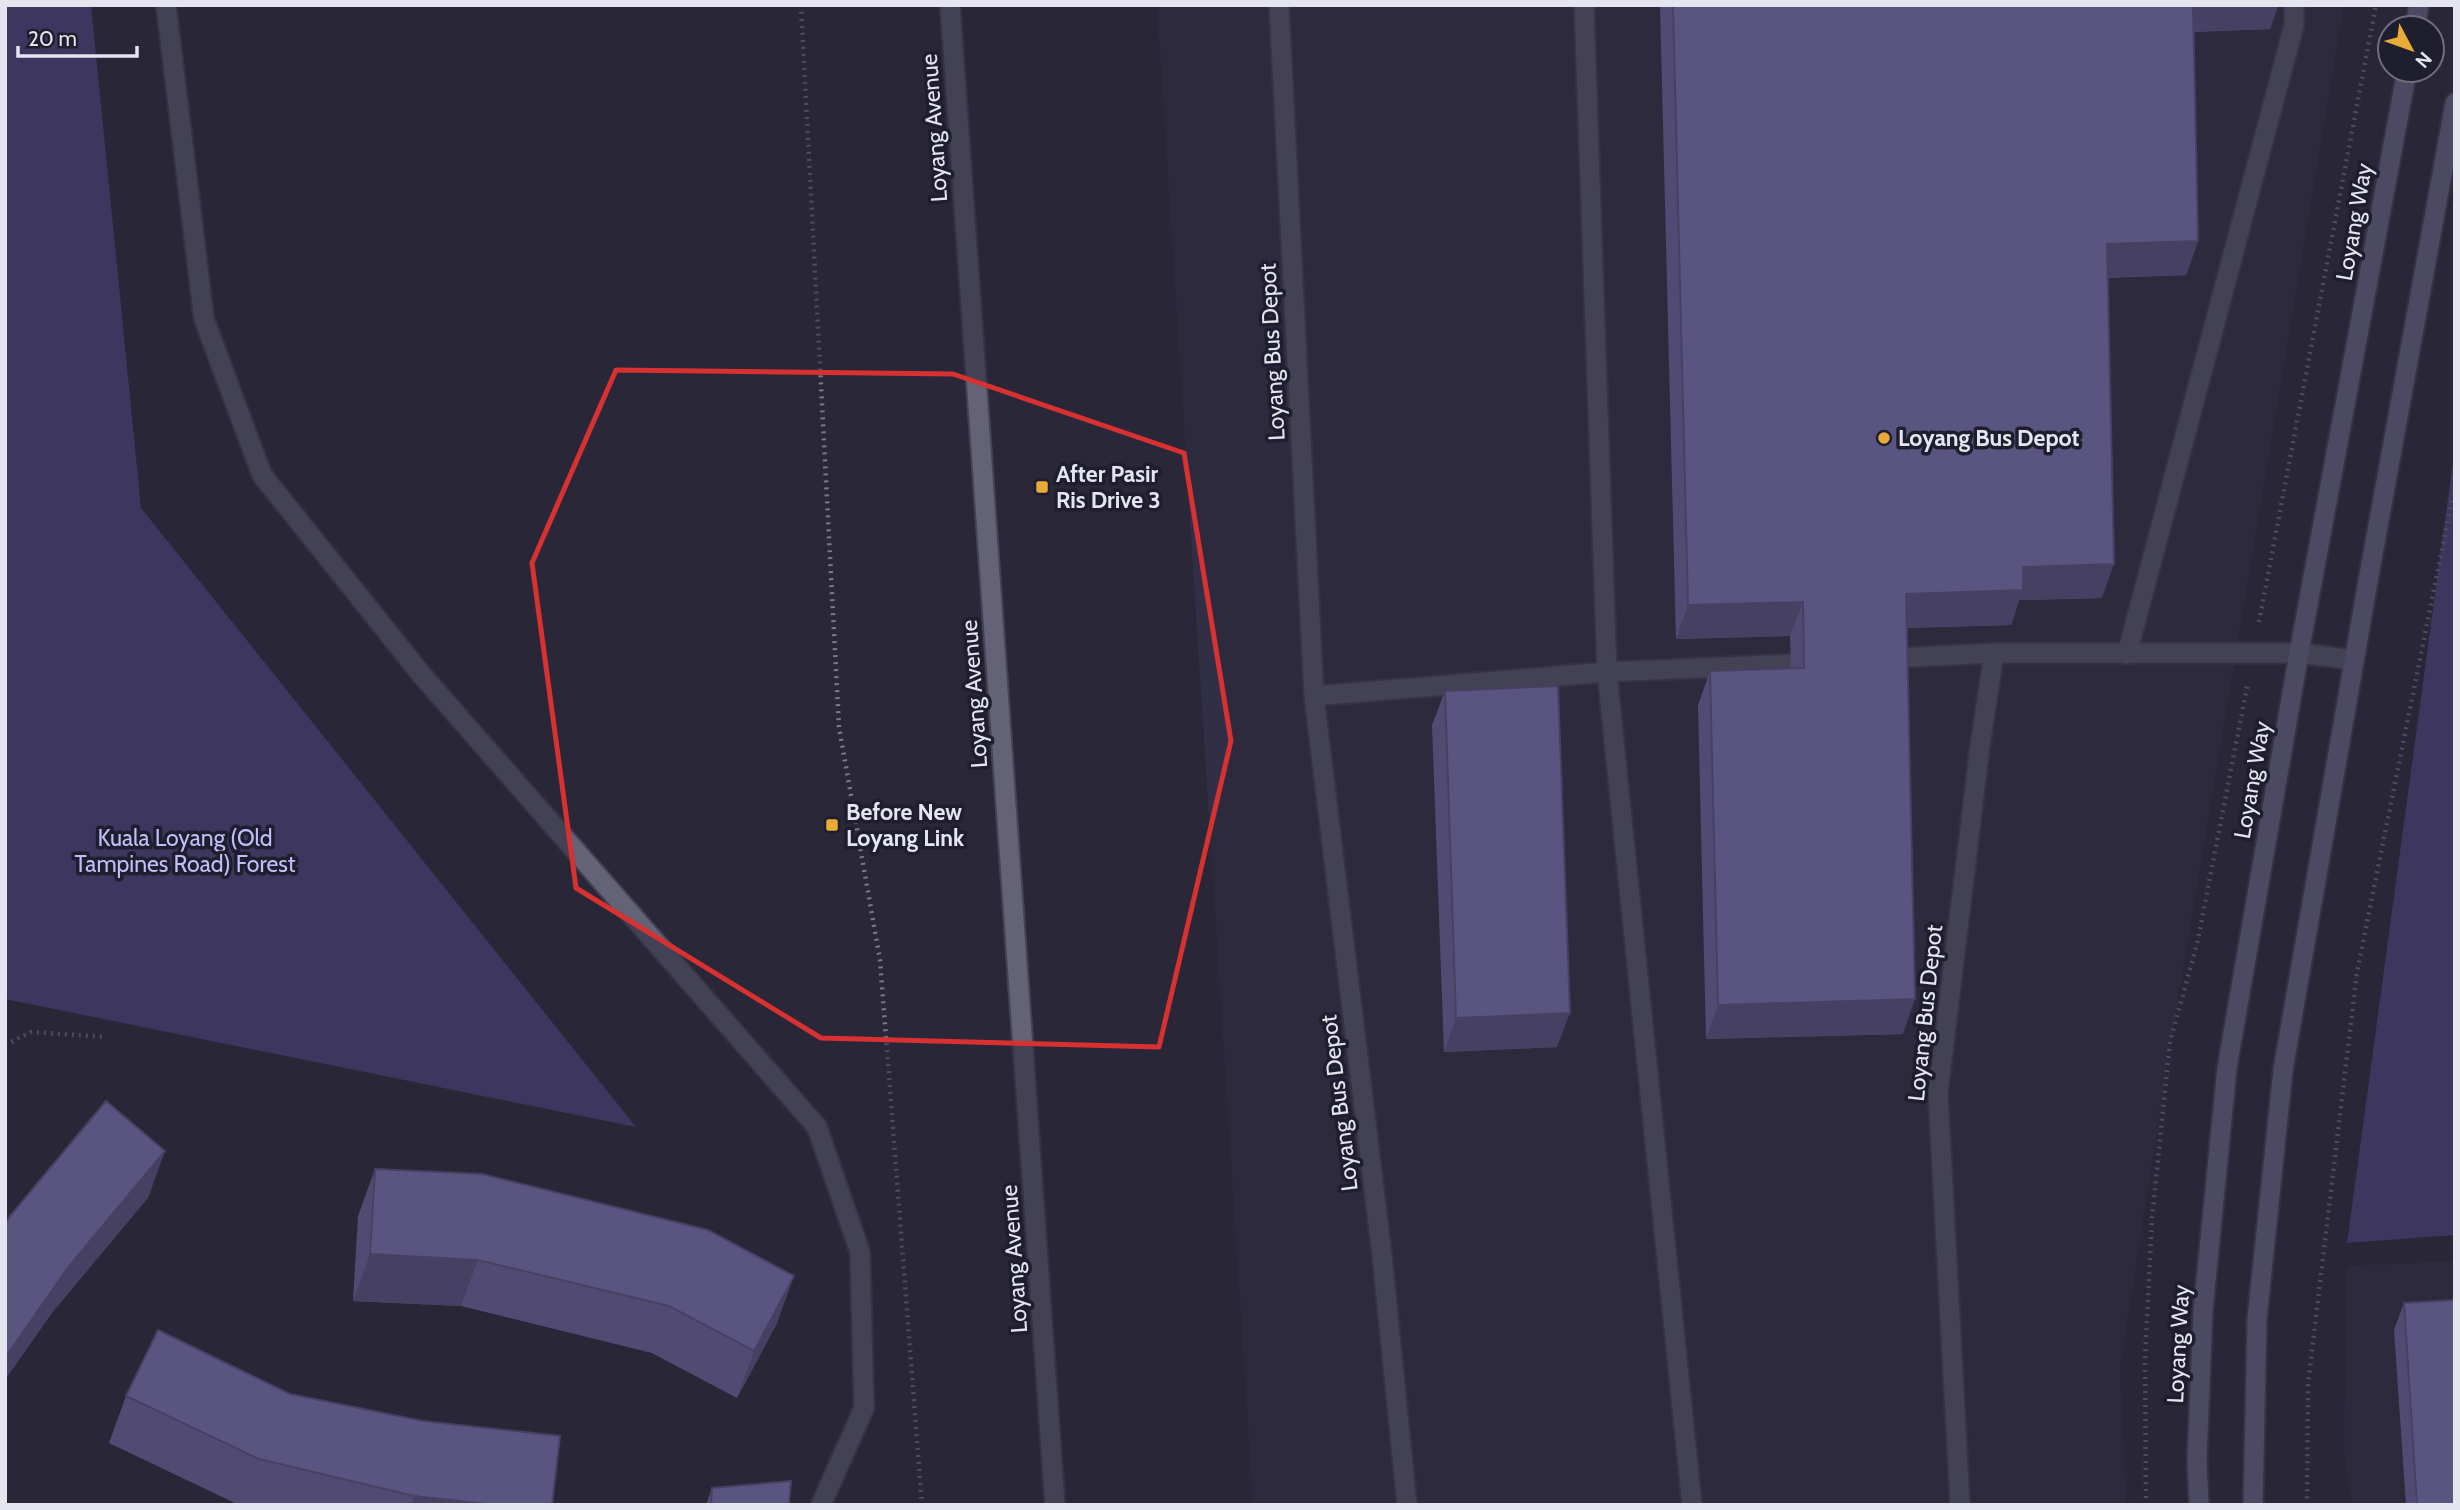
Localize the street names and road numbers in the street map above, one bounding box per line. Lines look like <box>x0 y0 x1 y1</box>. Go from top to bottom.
street label: Loyang Avenue <box>915 53 953 203</box>
street label: Loyang Way <box>2330 161 2378 283</box>
street label: Loyang Bus Depot <box>1253 262 1291 441</box>
street label: Loyang Avenue <box>955 619 993 769</box>
street label: Loyang Way <box>2228 719 2276 841</box>
street label: Loyang Bus Depot <box>1902 923 1948 1103</box>
street label: Loyang Bus Depot <box>1314 1013 1364 1193</box>
street label: Loyang Avenue <box>995 1184 1033 1334</box>
street label: Loyang Way <box>2161 1284 2195 1404</box>

